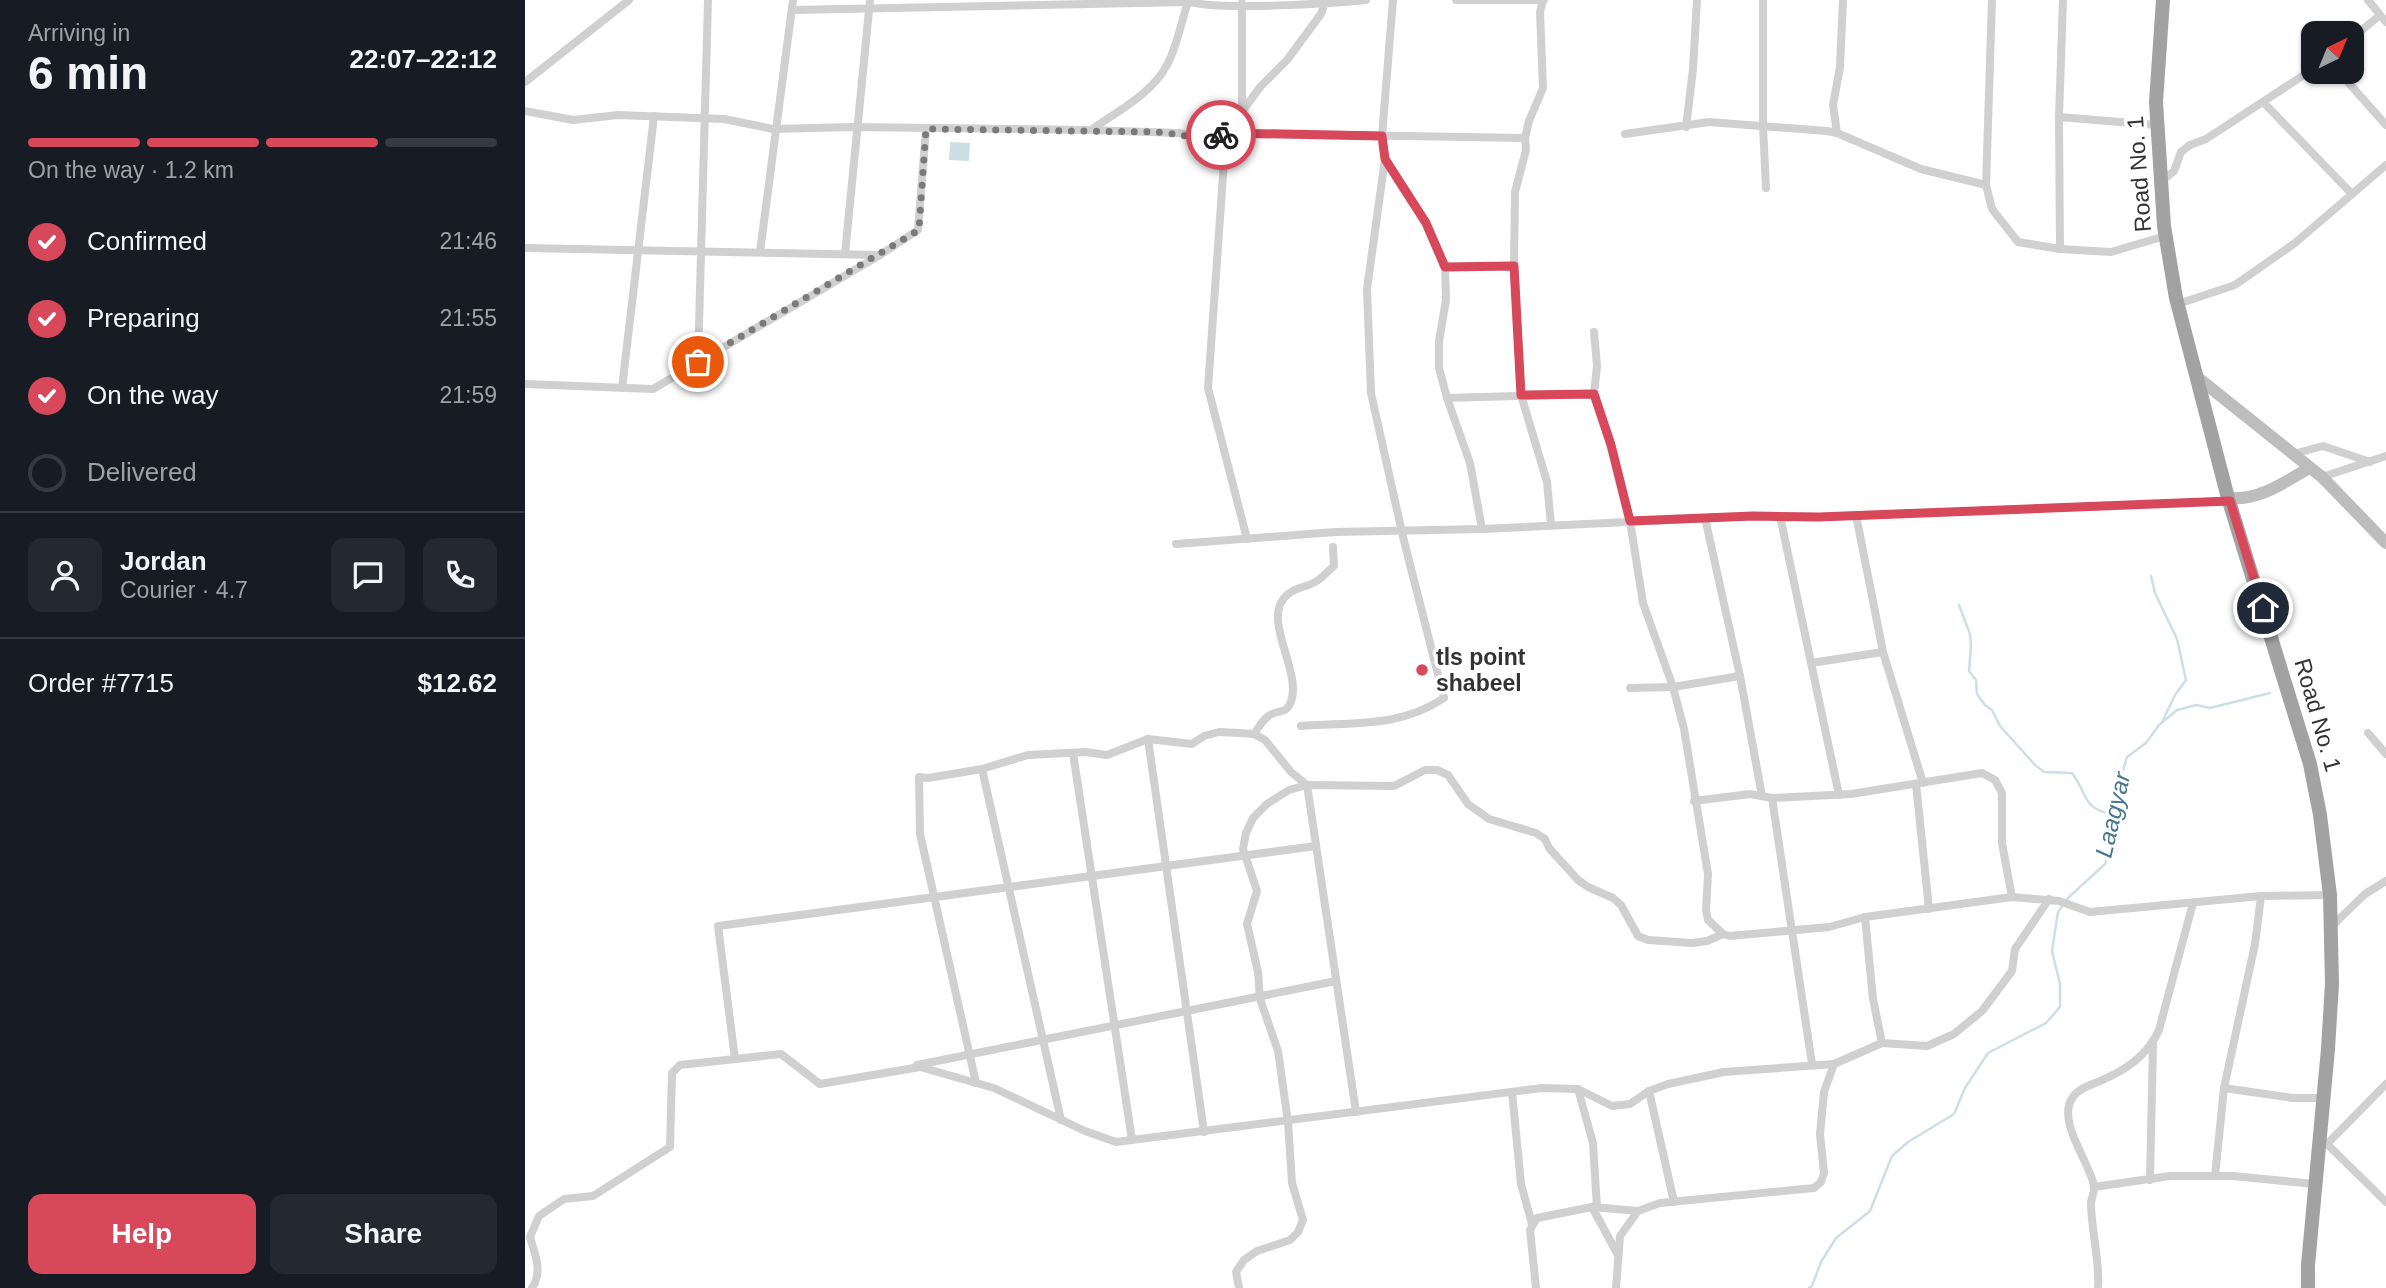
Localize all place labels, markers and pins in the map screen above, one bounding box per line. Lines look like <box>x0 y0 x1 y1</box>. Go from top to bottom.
pin <box>668 332 728 392</box>
pin <box>2233 578 2293 638</box>
place label: tls point shabeel <box>1436 644 1526 696</box>
marker: tls point shabeel <box>1414 662 1430 678</box>

